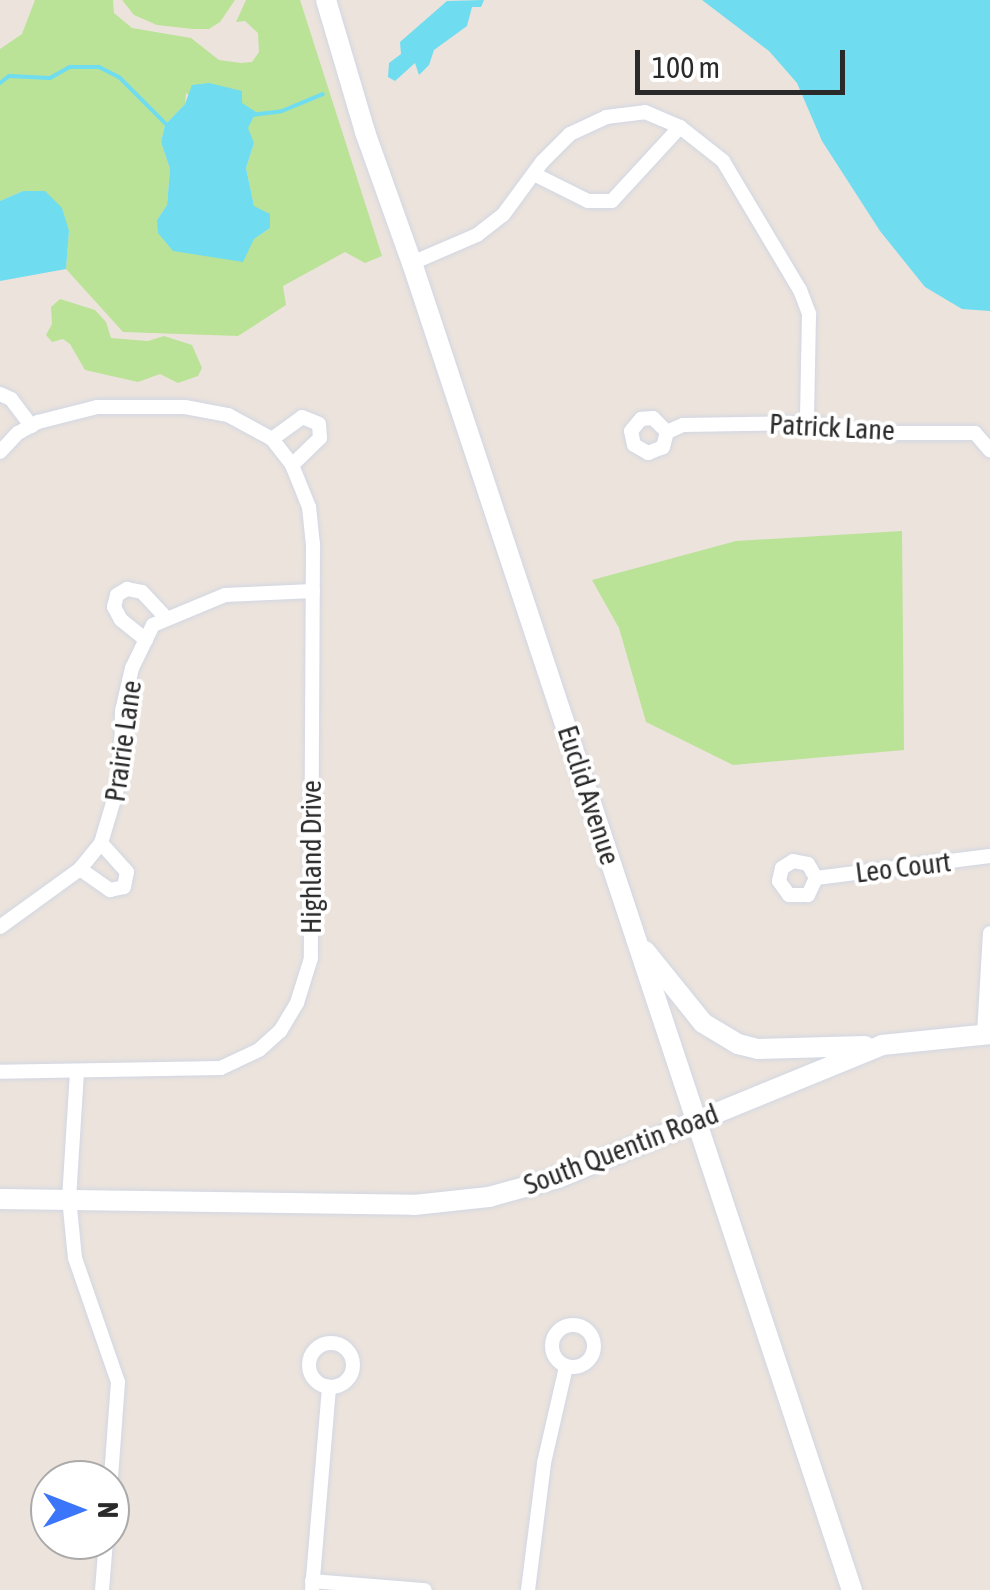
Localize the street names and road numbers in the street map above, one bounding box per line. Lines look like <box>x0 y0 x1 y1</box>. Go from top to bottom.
street label: Patrick Lane <box>768 407 896 447</box>
street label: Prairie Lane <box>98 678 148 804</box>
street label: Euclid Avenue <box>551 721 627 869</box>
street label: Highland Drive <box>294 780 328 934</box>
street label: Leo Court <box>853 844 953 890</box>
street label: South Quentin Road <box>519 1097 723 1201</box>

